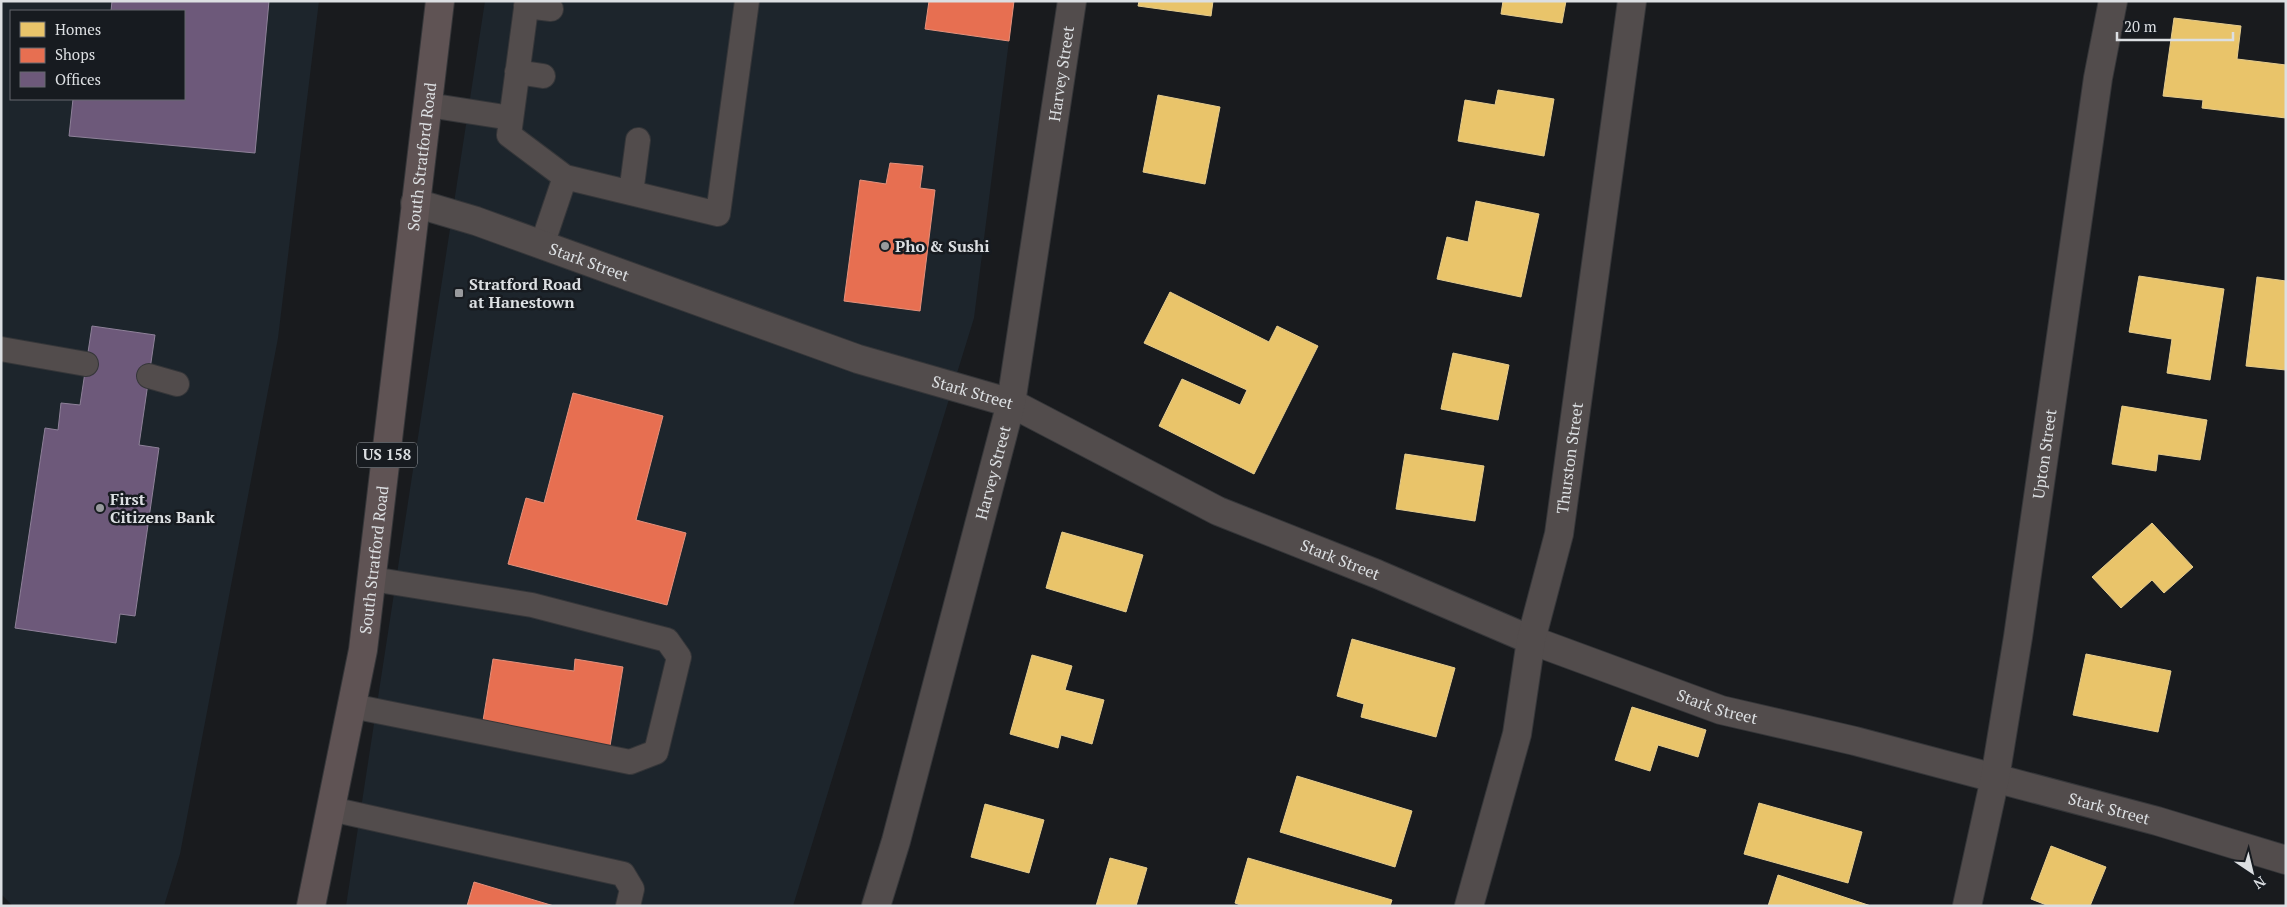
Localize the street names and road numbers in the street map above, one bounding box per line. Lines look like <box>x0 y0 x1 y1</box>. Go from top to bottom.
street label: Harvey Street <box>1043 24 1079 123</box>
street label: South Stratford Road <box>402 81 441 232</box>
street label: Stark Street <box>546 237 632 286</box>
street label: Stark Street <box>929 370 1016 414</box>
street label: Thurston Street <box>1551 401 1588 515</box>
street label: Upton Street <box>2027 407 2062 500</box>
street label: Harvey Street <box>970 423 1016 522</box>
road number: US 158 <box>357 442 417 468</box>
street label: South Stratford Road <box>354 484 393 635</box>
street label: Stark Street <box>1297 534 1383 585</box>
street label: Stark Street <box>1674 684 1760 729</box>
street label: Stark Street <box>2066 787 2153 830</box>

